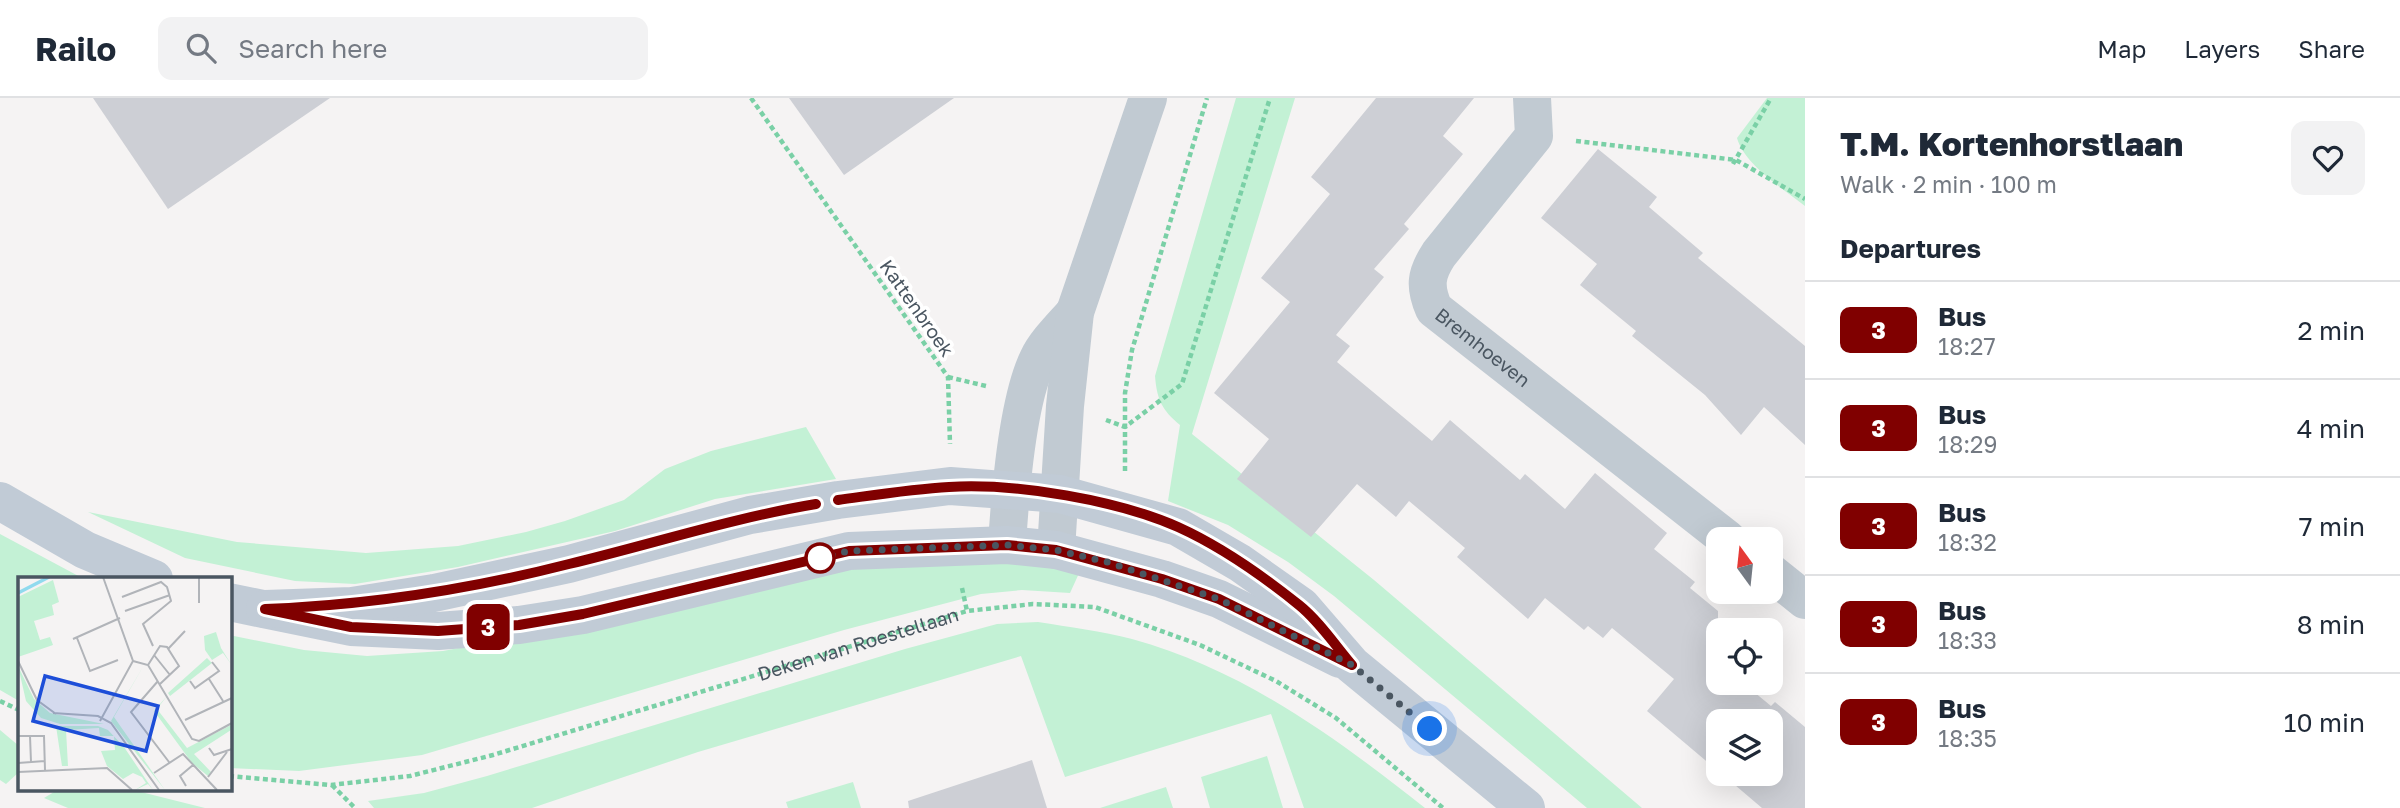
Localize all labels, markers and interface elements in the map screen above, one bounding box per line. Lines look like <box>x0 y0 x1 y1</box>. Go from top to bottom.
search box <box>158 17 648 80</box>
text: Railo <box>35 29 116 68</box>
icon: search <box>182 29 220 67</box>
text: Search here <box>238 33 387 64</box>
text: Map <box>2097 34 2146 63</box>
text: Layers <box>2184 34 2260 63</box>
text: Share <box>2298 34 2365 63</box>
button: heart <box>2291 121 2365 195</box>
text: T.M. Kortenhorstlaan <box>1840 124 2183 163</box>
text: Walk · 2 min · 100 m <box>1840 170 2057 198</box>
text: Departures <box>1840 233 1981 264</box>
street label: Kattenbroek <box>876 255 959 361</box>
text: Bus <box>1938 301 1986 332</box>
street label: Bremhoeven <box>1431 302 1535 391</box>
text: 3 <box>1871 315 1886 344</box>
text: 2 min <box>2297 315 2365 346</box>
text: 18:27 <box>1938 332 1996 360</box>
text: Bus <box>1938 399 1986 430</box>
text: 3 <box>1871 413 1886 442</box>
text: 4 min <box>2297 413 2365 444</box>
text: 18:29 <box>1938 430 1997 458</box>
text: Bus <box>1938 497 1986 528</box>
text: 3 <box>1871 511 1886 540</box>
text: 7 min <box>2299 511 2365 542</box>
north arrow <box>1706 527 1783 604</box>
map controls <box>1706 527 1783 786</box>
text: 18:32 <box>1938 528 1997 556</box>
unlabelled marker <box>805 543 835 573</box>
inset map <box>18 577 231 790</box>
text: Bus <box>1938 595 1986 626</box>
street label: Deken van Roestellaan <box>755 602 961 685</box>
line badge: 3 <box>465 604 511 650</box>
text: 3 <box>1871 609 1886 638</box>
text: 8 min <box>2297 609 2365 640</box>
text: 3 <box>481 612 495 641</box>
button: locate <box>1706 618 1783 695</box>
text: 18:33 <box>1938 626 1997 654</box>
text: Bus <box>1938 693 1986 724</box>
text: 3 <box>1871 707 1886 736</box>
text: 10 min <box>2284 707 2365 738</box>
button: layers <box>1706 709 1783 786</box>
your location <box>1412 711 1447 746</box>
text: 18:35 <box>1938 724 1997 752</box>

